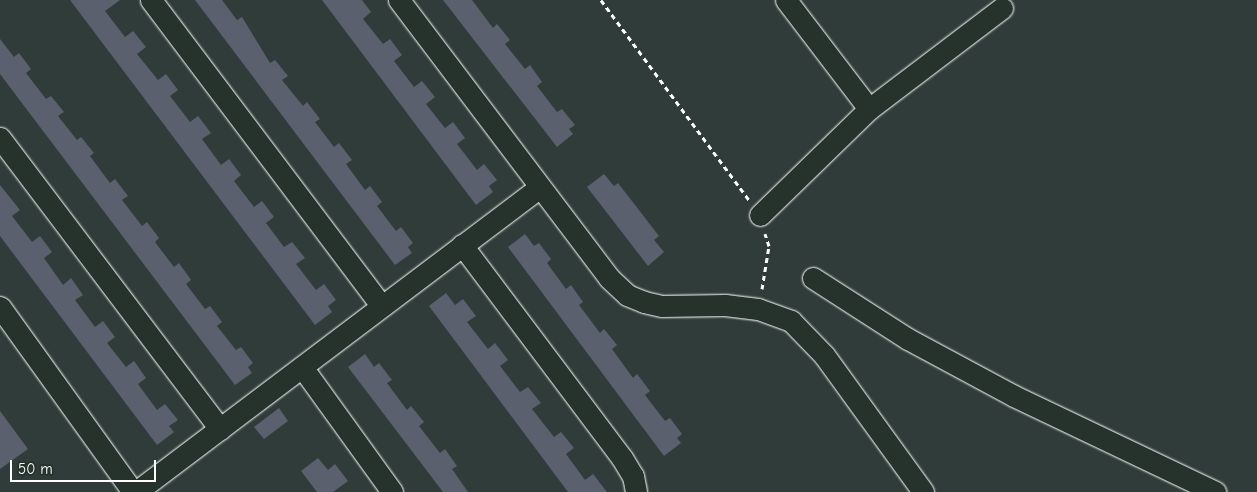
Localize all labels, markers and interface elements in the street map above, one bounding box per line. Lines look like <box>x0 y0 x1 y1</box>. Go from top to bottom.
scale bar <box>12 450 159 482</box>
text: 50 m <box>18 460 53 478</box>

